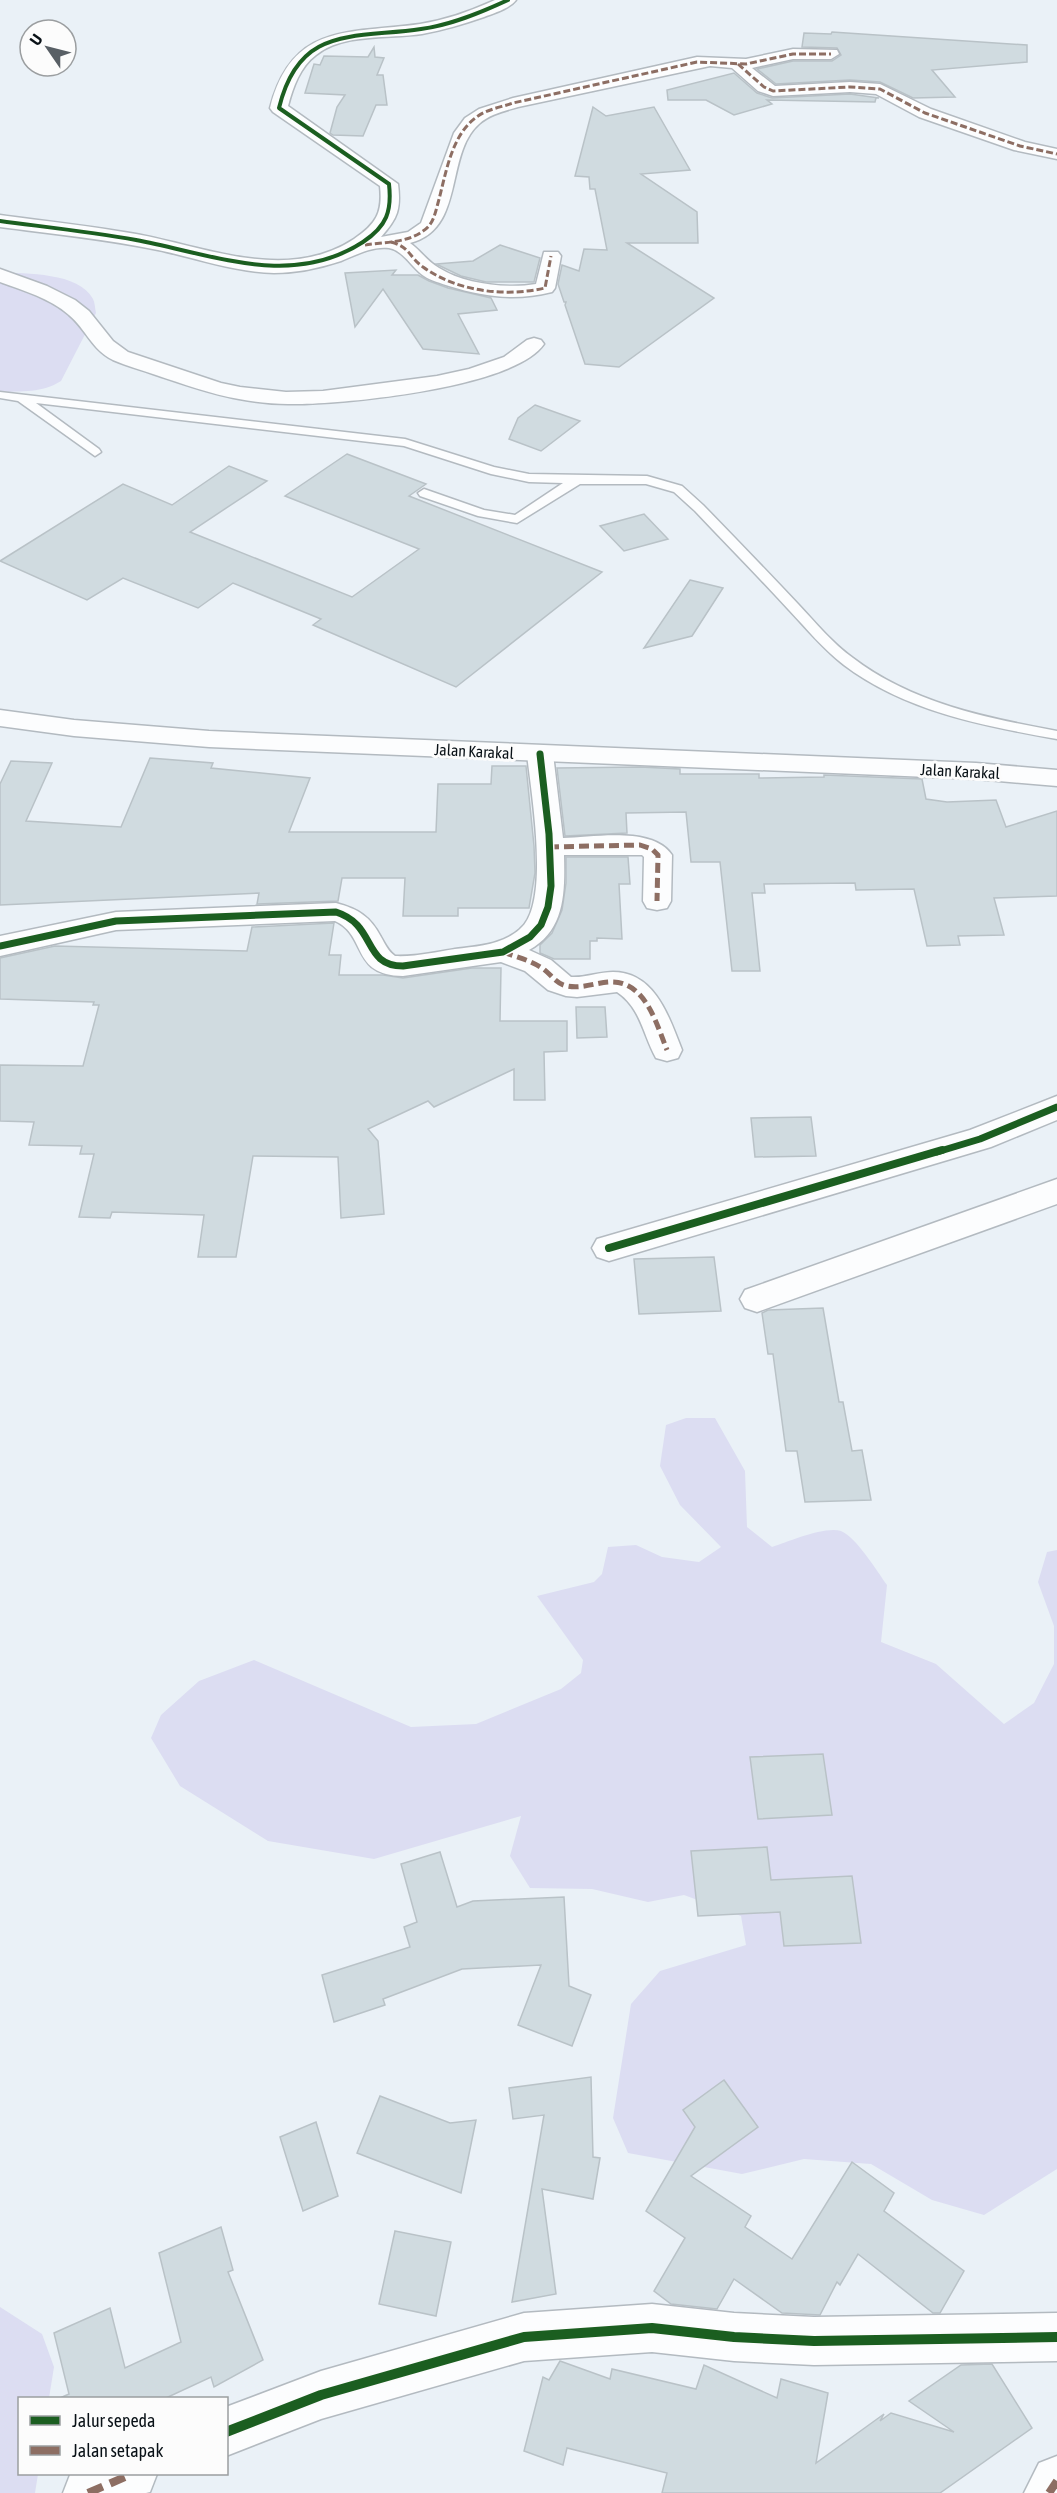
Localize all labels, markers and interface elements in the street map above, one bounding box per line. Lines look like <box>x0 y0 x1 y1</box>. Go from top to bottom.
north arrow <box>18 18 78 78</box>
text: U <box>26 30 46 48</box>
street label: Jalan Karakal <box>434 740 515 762</box>
street label: Jalan Karakal <box>920 760 1001 782</box>
legend <box>18 2397 228 2475</box>
text: Jalur sepeda <box>72 2410 155 2431</box>
text: Jalan setapak <box>72 2440 163 2461</box>

